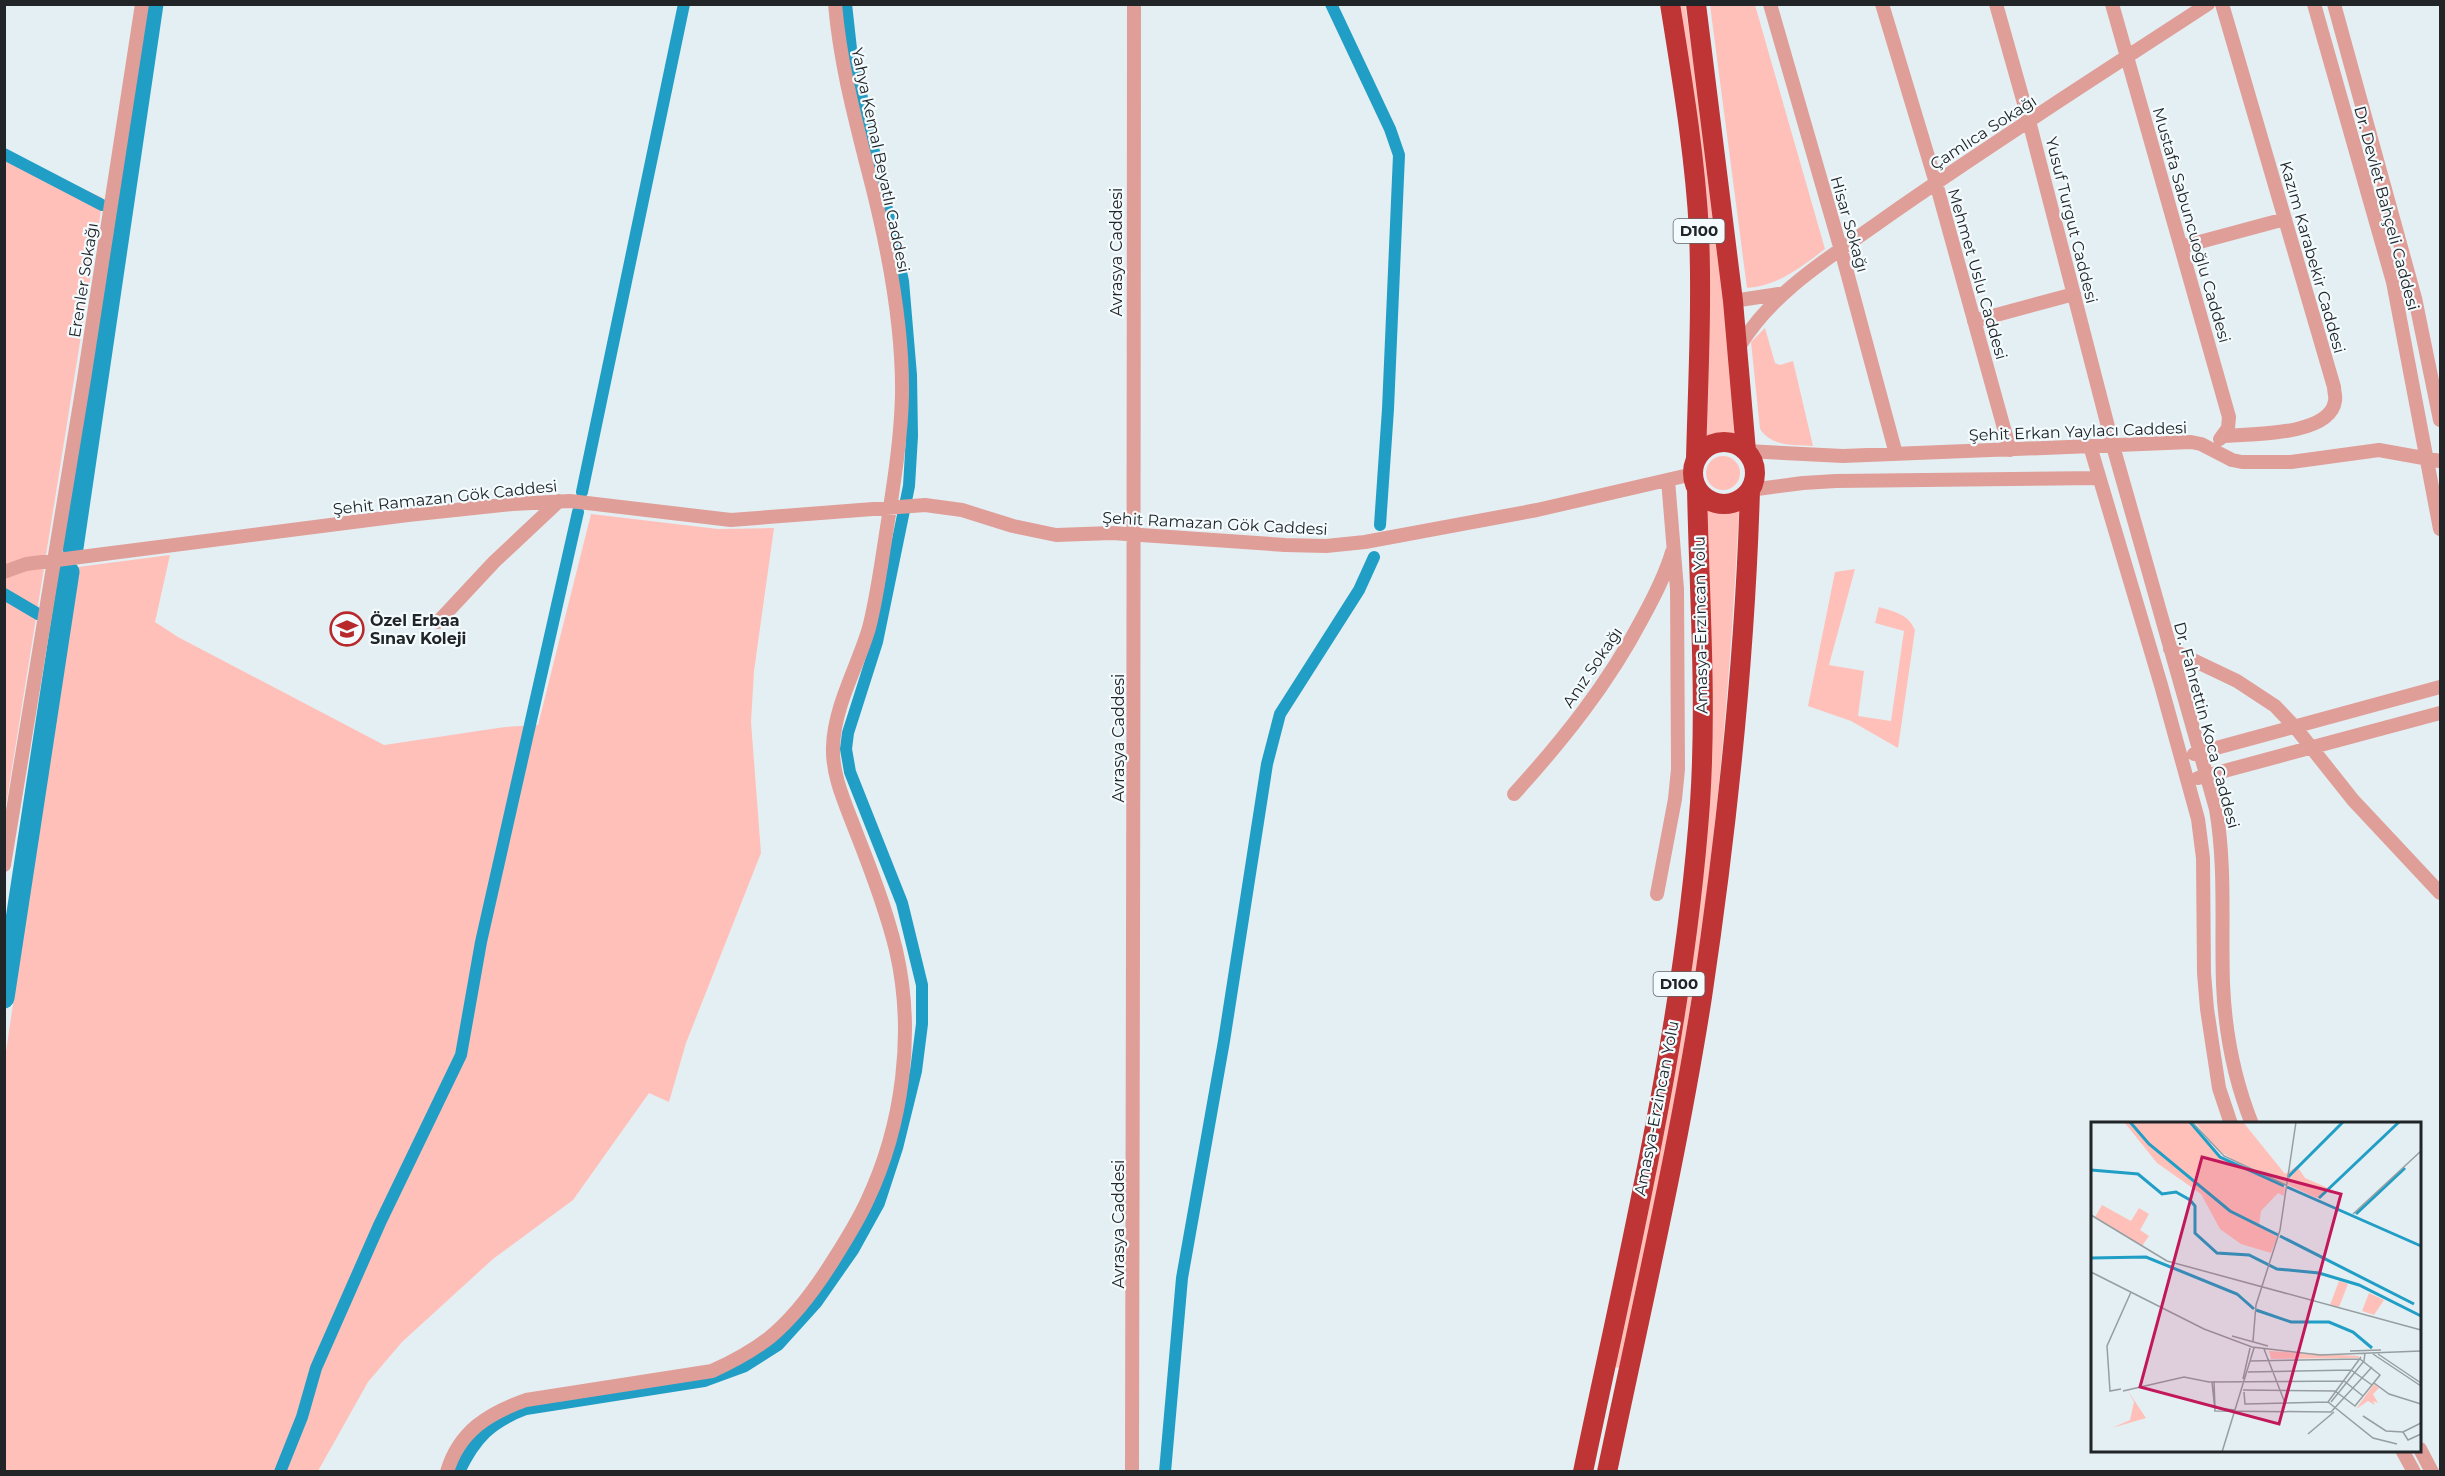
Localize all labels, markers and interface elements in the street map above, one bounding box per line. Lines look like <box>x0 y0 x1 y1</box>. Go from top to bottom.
street label: Yahya Kemal Beyatlı Caddesi <box>847 46 914 274</box>
street label: Çamlıca Sokağı <box>1927 91 2040 174</box>
street label: Dr. Devlet Bahçeli Caddesi <box>2350 104 2423 312</box>
street label: Mustafa Sabuncuoğlu Caddesi <box>2149 105 2234 345</box>
street label: Yusuf Turgut Caddesi <box>2042 135 2101 305</box>
street label: Kazım Karabekir Caddesi <box>2276 159 2349 355</box>
street label: Hisar Sokağı <box>1827 174 1872 274</box>
street label: Mehmet Uslu Caddesi <box>1944 186 2011 362</box>
street label: Avrasya Caddesi <box>1107 188 1126 316</box>
road number: D100 <box>1674 219 1724 243</box>
street label: Erenler Sokağı <box>65 221 102 339</box>
street label: Şehit Erkan Yaylacı Caddesi <box>1969 418 2187 445</box>
street label: Şehit Ramazan Gök Caddesi <box>332 476 558 519</box>
street label: Şehit Ramazan Gök Caddesi <box>1102 508 1328 539</box>
street label: Amasya-Erzincan Yolu <box>1689 536 1712 714</box>
school or university icon: Özel Erbaa Sınav Koleji <box>329 611 365 647</box>
place label: Özel Erbaa Sınav Koleji <box>370 611 466 648</box>
street label: Dr. Fahrettin Koca Caddesi <box>2170 620 2243 830</box>
street label: Anız Sokağı <box>1559 623 1626 711</box>
street label: Avrasya Caddesi <box>1109 674 1128 802</box>
road number: D100 <box>1654 972 1704 996</box>
street label: Amasya-Erzincan Yolu <box>1630 1019 1683 1197</box>
inset map <box>2091 1122 2421 1452</box>
street label: Avrasya Caddesi <box>1109 1160 1128 1288</box>

